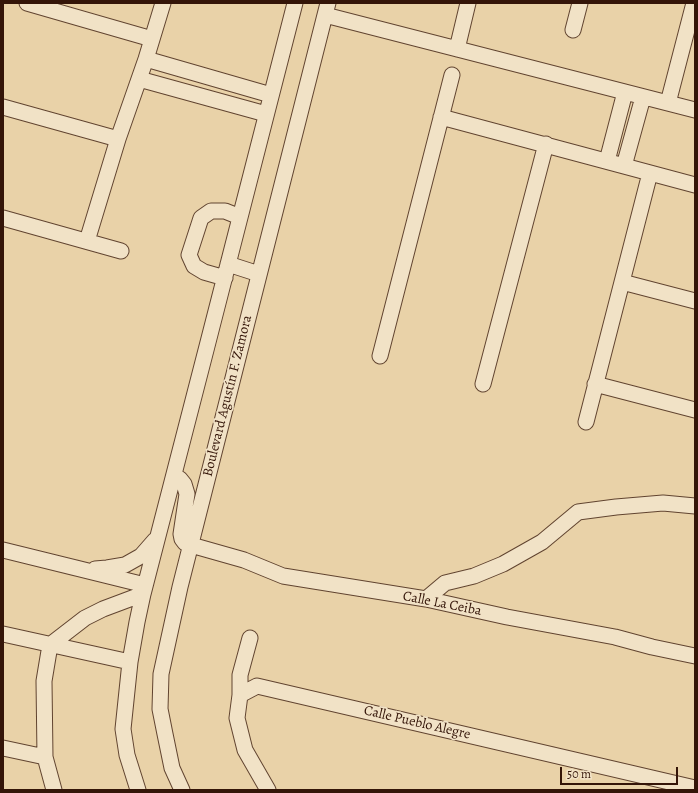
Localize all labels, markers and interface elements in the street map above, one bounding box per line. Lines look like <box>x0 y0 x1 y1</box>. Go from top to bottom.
street label: Boulevard Agustín F. Zamora <box>200 314 256 478</box>
street label: Calle La Ceiba <box>401 588 483 620</box>
street label: Calle Pueblo Alegre <box>362 703 472 743</box>
scale bar <box>562 759 680 785</box>
text: 50 m <box>567 766 591 782</box>

